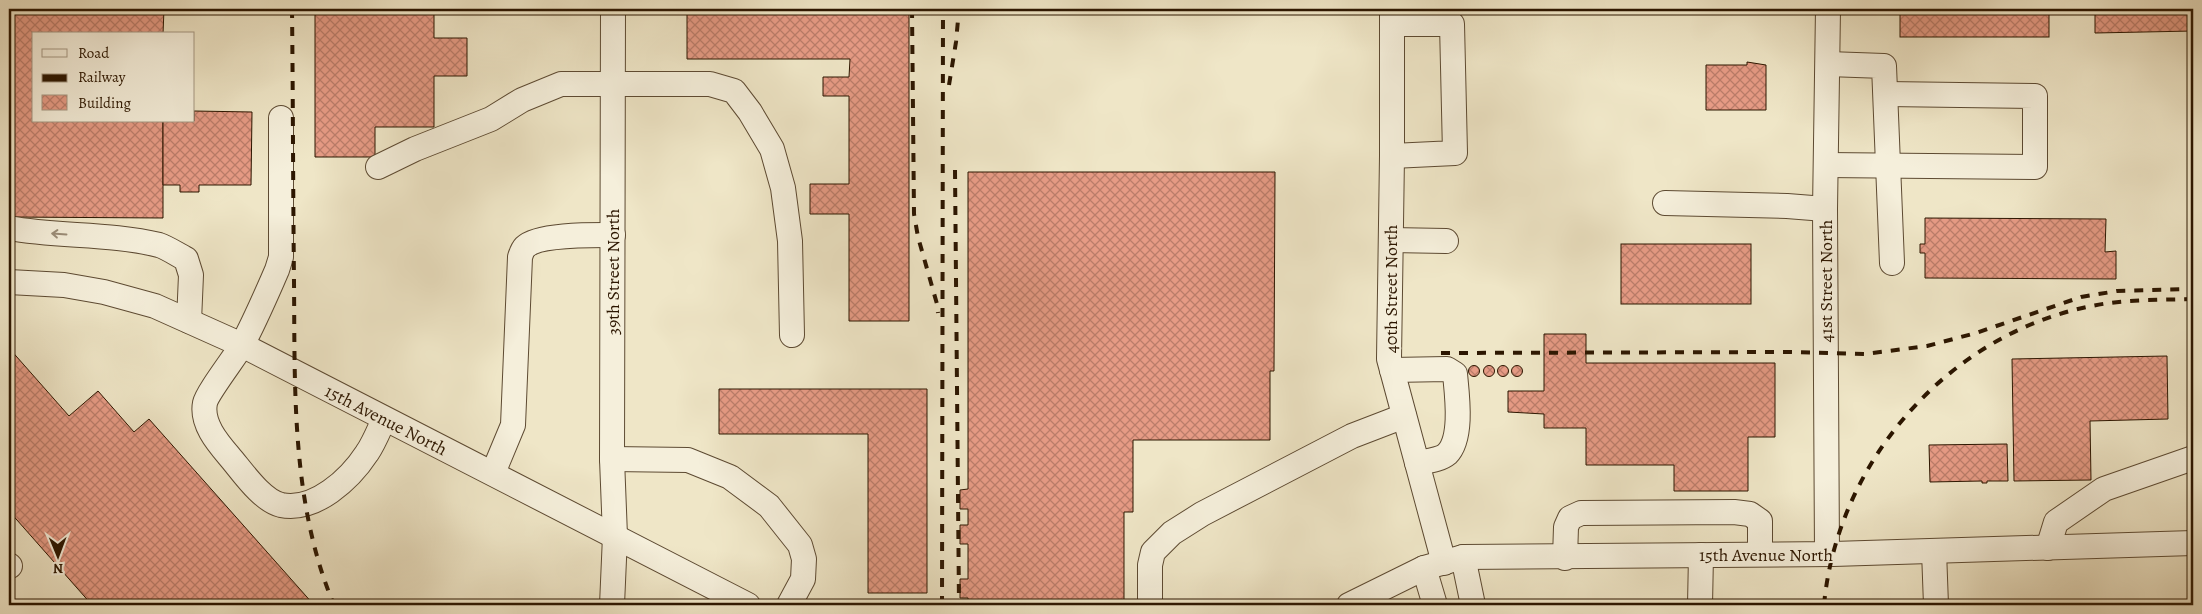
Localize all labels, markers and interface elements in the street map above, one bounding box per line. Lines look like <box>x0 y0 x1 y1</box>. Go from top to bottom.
legend <box>32 32 195 122</box>
text: Road <box>78 43 110 63</box>
text: Railway <box>78 67 126 87</box>
text: Building <box>78 93 131 113</box>
street label: 39th Street North <box>601 208 625 335</box>
street label: 41st Street North <box>1814 219 1838 342</box>
street label: 40th Street North <box>1379 224 1403 353</box>
one-way arrow <box>51 230 67 239</box>
street label: 15th Avenue North <box>321 379 452 461</box>
north arrow <box>32 532 82 582</box>
street label: 15th Avenue North <box>1699 543 1833 567</box>
text: N <box>53 559 63 578</box>

